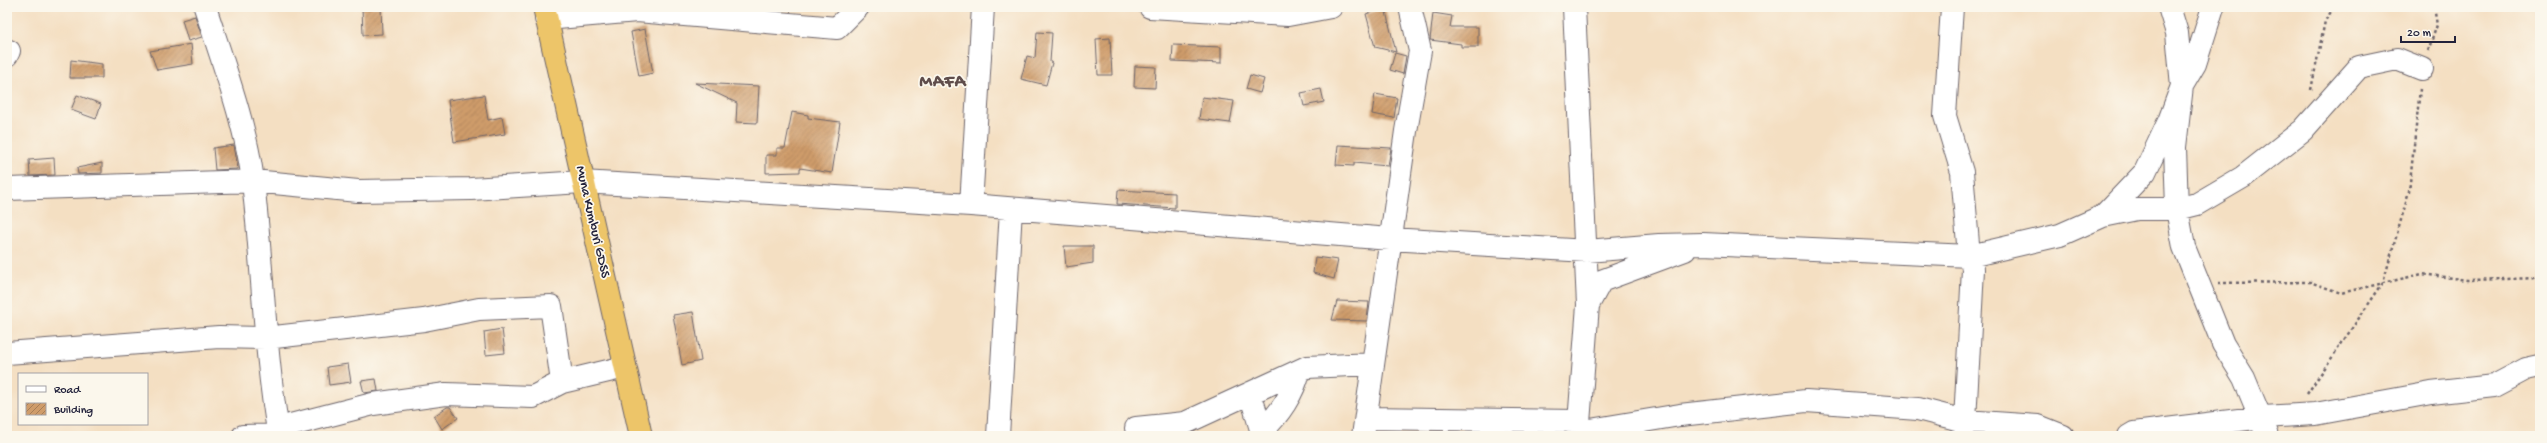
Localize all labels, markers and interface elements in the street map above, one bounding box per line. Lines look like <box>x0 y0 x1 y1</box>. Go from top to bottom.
scale bar <box>2401 18 2455 44</box>
text: 20 m <box>2407 27 2432 41</box>
district label: MAFA <box>920 72 967 93</box>
street label: Muna Kumburi GDSS <box>571 164 613 280</box>
legend <box>18 373 148 425</box>
text: Road <box>54 384 81 398</box>
text: Building <box>53 404 93 418</box>

